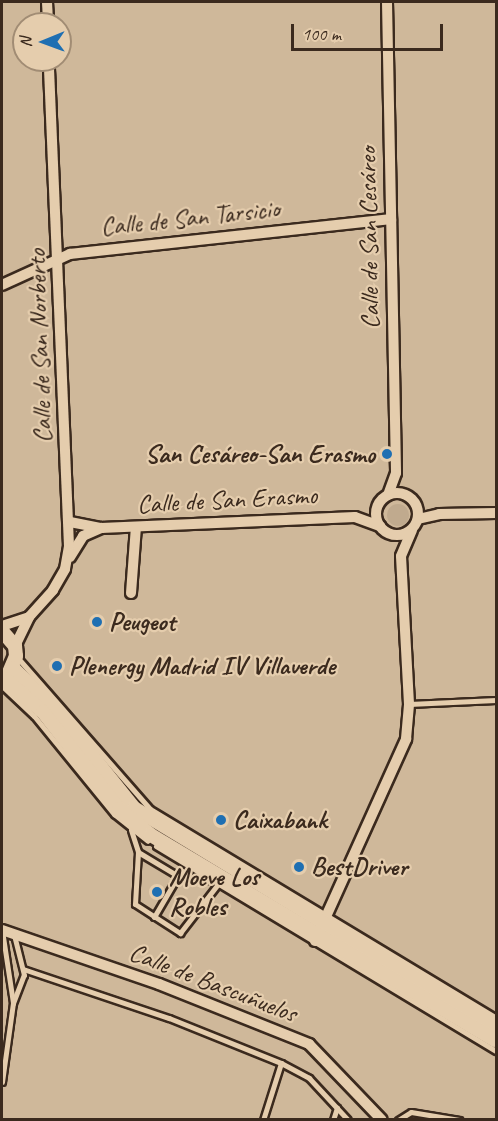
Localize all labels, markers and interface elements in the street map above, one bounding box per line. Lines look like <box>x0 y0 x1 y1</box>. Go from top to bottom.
north arrow <box>12 12 72 72</box>
scale bar <box>294 12 446 50</box>
text: 100 m <box>302 23 341 45</box>
text: N <box>16 37 36 47</box>
street label: Calle de San Cesáreo <box>352 147 386 329</box>
street label: Calle de San Tarsicio <box>98 193 282 243</box>
street label: Calle de San Norberto <box>21 248 59 444</box>
place label: San Cesáreo-San Erasmo <box>145 438 375 470</box>
marker: San Cesáreo-San Erasmo <box>380 447 394 461</box>
street label: Calle de San Erasmo <box>136 480 318 520</box>
place label: Peugeot <box>109 606 175 638</box>
marker: Peugeot <box>90 615 104 629</box>
place label: Plenergy Madrid IV Villaverde <box>69 650 336 682</box>
marker: Plenergy Madrid IV Villaverde <box>50 659 64 673</box>
place label: Caixabank <box>233 804 327 836</box>
marker: Caixabank <box>214 813 228 827</box>
place label: BestDriver <box>311 851 407 883</box>
marker: BestDriver <box>292 860 306 874</box>
place label: Moeve Los Robles <box>169 861 259 922</box>
marker: Moeve Los Robles <box>150 885 164 899</box>
street label: Calle de Bascuñuelos <box>125 937 301 1029</box>

